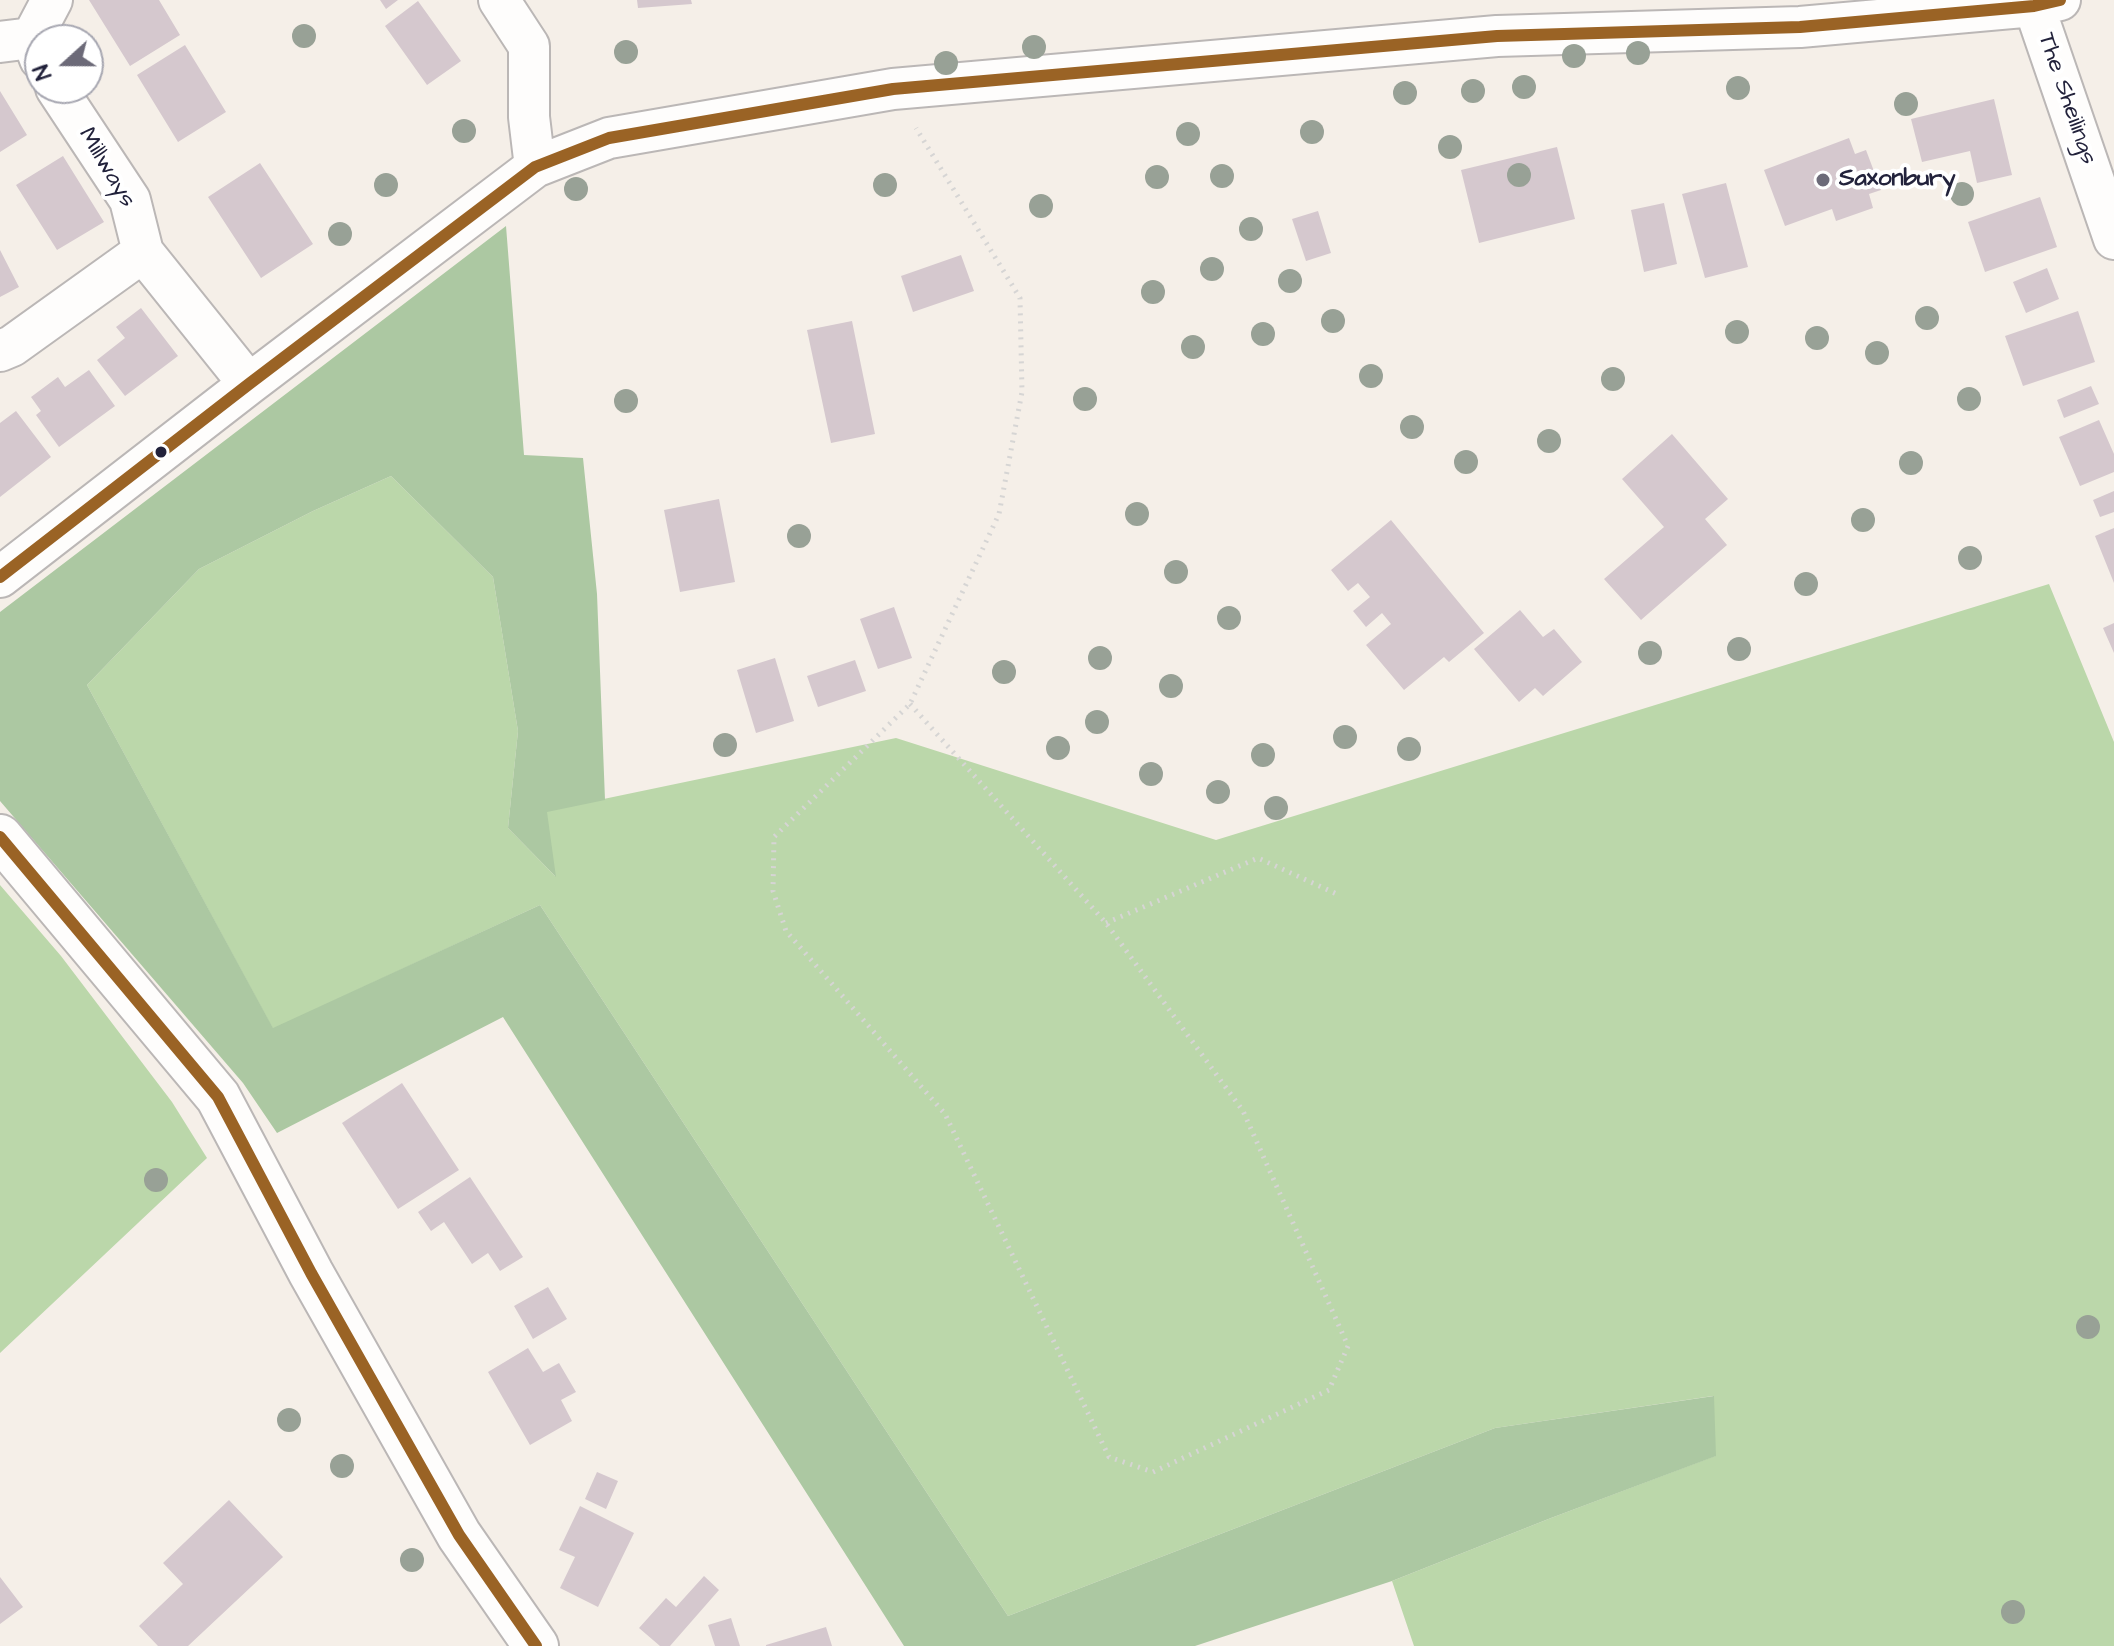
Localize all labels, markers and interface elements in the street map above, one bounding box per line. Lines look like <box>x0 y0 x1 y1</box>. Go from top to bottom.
north arrow <box>24 24 104 104</box>
street label: The Sheilings <box>2030 29 2102 169</box>
text: N <box>26 60 60 84</box>
street label: Millways <box>71 123 141 213</box>
place label: Saxonbury <box>1839 166 1956 194</box>
marker: Saxonbury <box>1814 171 1832 189</box>
unlabelled marker <box>153 444 169 460</box>

